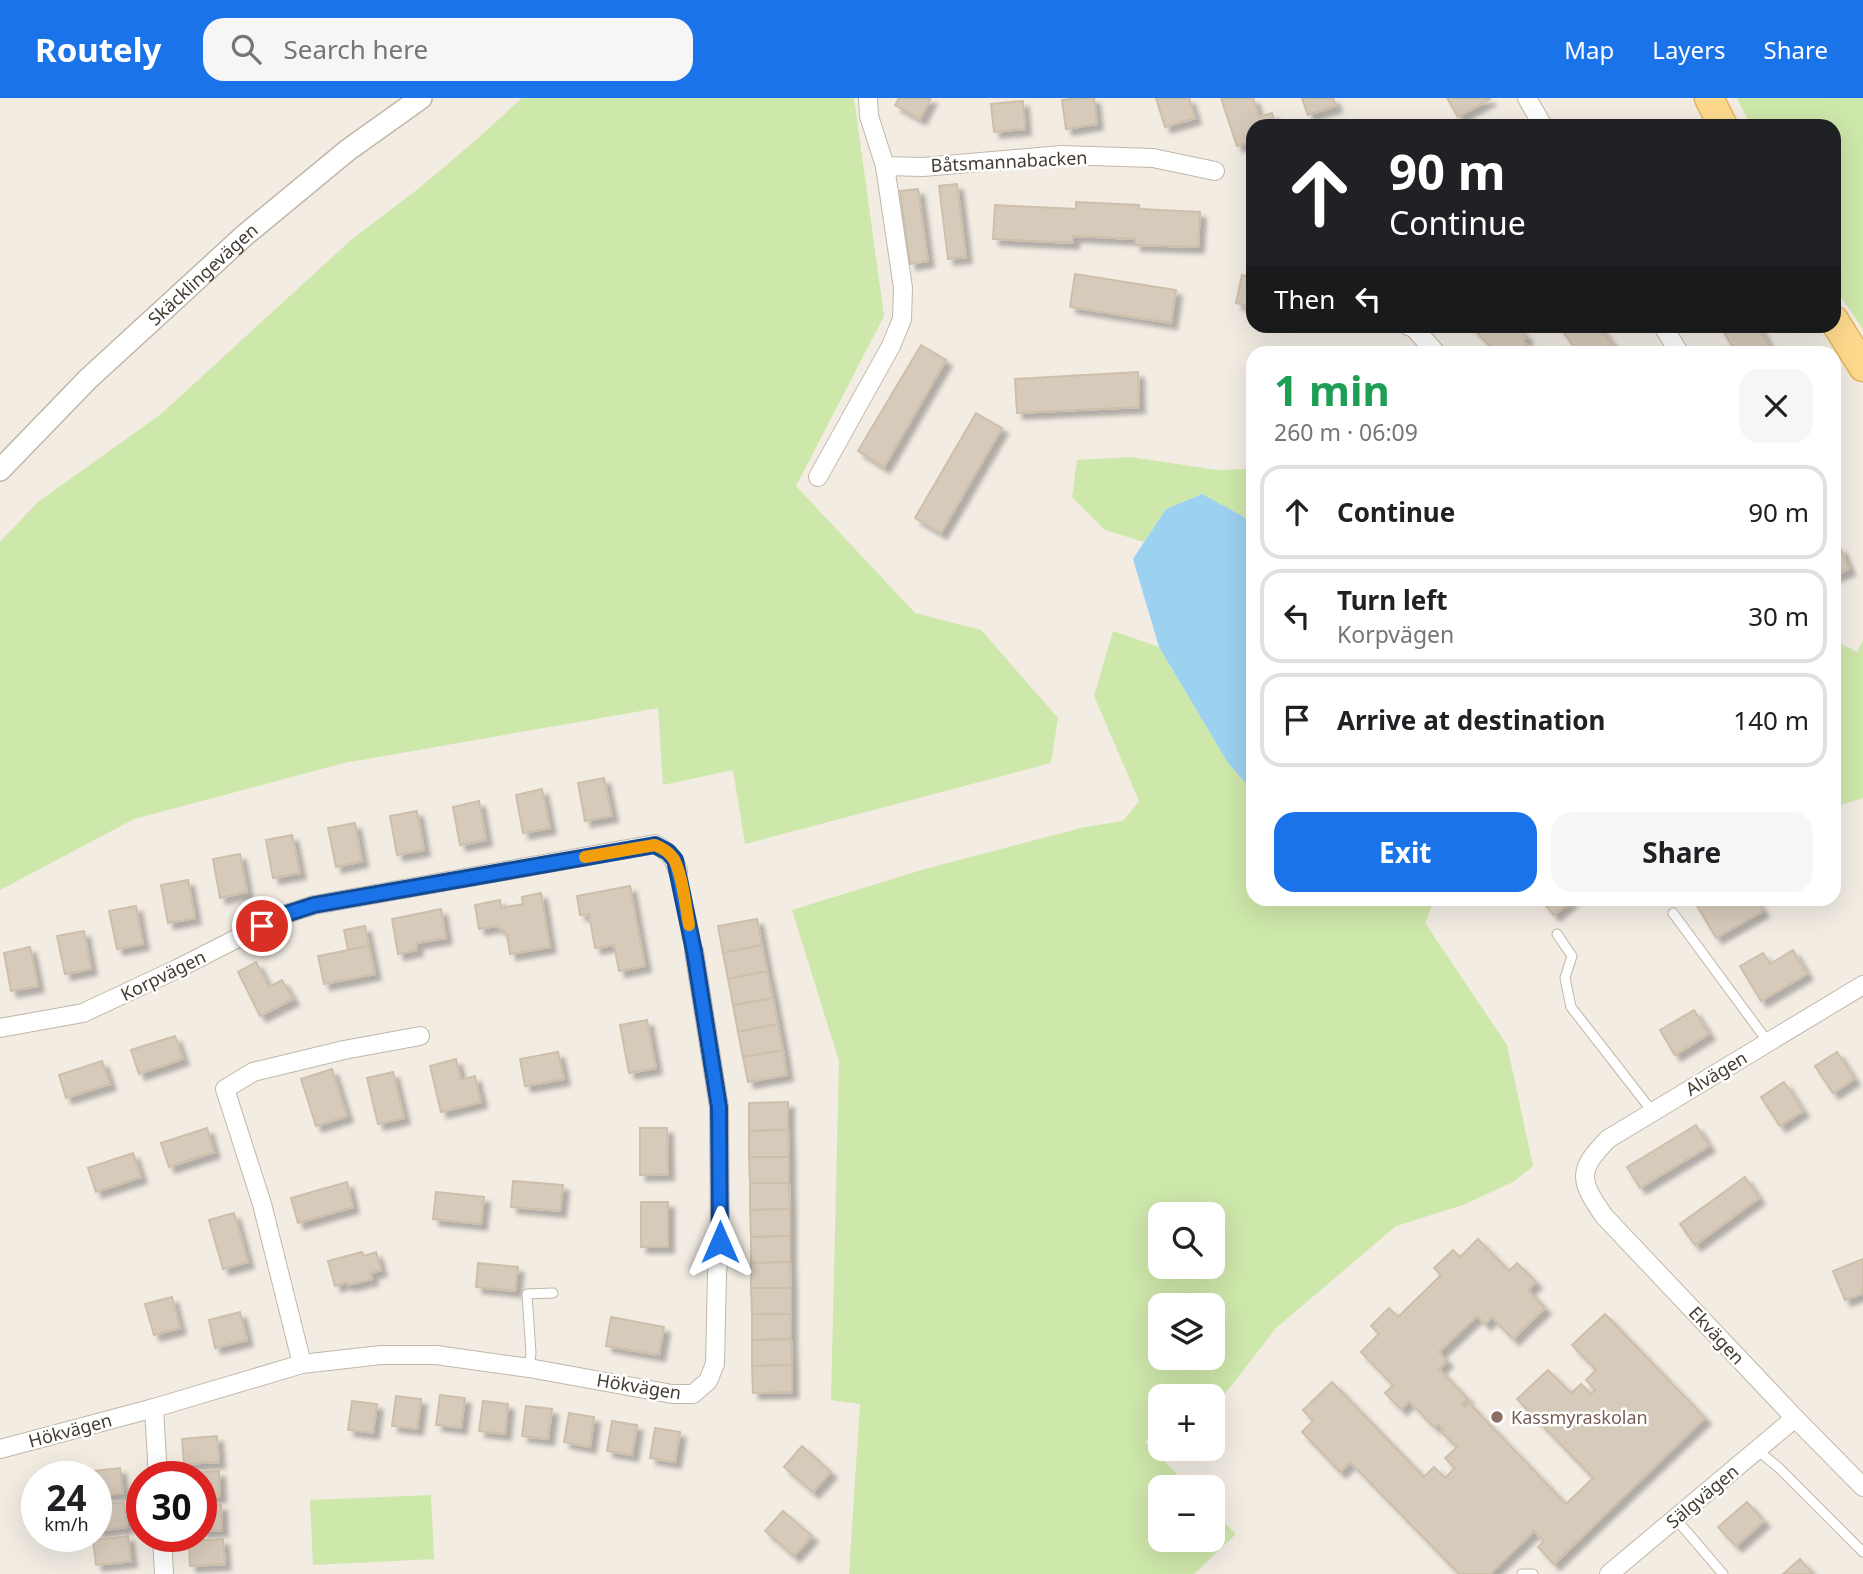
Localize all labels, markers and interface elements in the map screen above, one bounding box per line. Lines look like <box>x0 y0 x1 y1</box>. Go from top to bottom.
search box <box>203 18 693 81</box>
text: Routely <box>35 27 161 72</box>
icon: search <box>227 30 265 68</box>
text: Search here <box>283 31 428 67</box>
text: Map <box>1564 33 1614 66</box>
text: Layers <box>1652 33 1726 66</box>
text: Share <box>1764 33 1828 66</box>
text: 90 m <box>1389 138 1506 204</box>
street label: Båtsmannabacken <box>930 145 1088 177</box>
icon: ahead <box>1274 147 1365 238</box>
text: Continue <box>1389 201 1526 244</box>
street label: Skäcklingevägen <box>143 218 263 330</box>
icon: left <box>1349 280 1387 318</box>
text: Then <box>1274 281 1335 317</box>
text: 1 min <box>1274 361 1390 418</box>
button: close <box>1739 369 1813 443</box>
text: 260 m · 06:09 <box>1274 416 1418 448</box>
icon: ahead <box>1278 493 1316 531</box>
text: Continue <box>1337 494 1455 530</box>
text: 90 m <box>1748 494 1809 530</box>
text: Turn left <box>1337 582 1448 618</box>
icon: left <box>1278 597 1316 635</box>
text: 30 m <box>1748 598 1809 634</box>
text: Korpvägen <box>1337 618 1454 650</box>
icon: arrive <box>1278 701 1316 739</box>
text: Arrive at destination <box>1337 702 1606 738</box>
text: 140 m <box>1733 702 1809 738</box>
button: Exit <box>1274 812 1537 892</box>
button: Share <box>1551 812 1813 892</box>
pin <box>232 896 292 956</box>
icon: arrive <box>243 907 281 945</box>
street label: Korpvägen <box>117 944 209 1006</box>
street label: Alvägen <box>1681 1045 1751 1101</box>
map controls <box>1148 1202 1225 1552</box>
button: search <box>1148 1202 1225 1279</box>
position arrow <box>683 1205 757 1279</box>
button: layers <box>1148 1293 1225 1370</box>
street label: Ekvägen <box>1684 1301 1750 1369</box>
street label: Hökvägen <box>595 1367 683 1405</box>
button: + <box>1148 1384 1225 1461</box>
place label: Kassmyraskolan <box>1511 1405 1648 1429</box>
street label: Hökvägen <box>26 1407 114 1453</box>
marker: Kassmyraskolan <box>1489 1409 1505 1425</box>
street label: Sälgvägen <box>1661 1459 1743 1533</box>
speed limit sign: 30 <box>126 1461 217 1552</box>
text: 24 <box>46 1474 87 1521</box>
button: − <box>1148 1475 1225 1552</box>
text: km/h <box>44 1512 89 1536</box>

